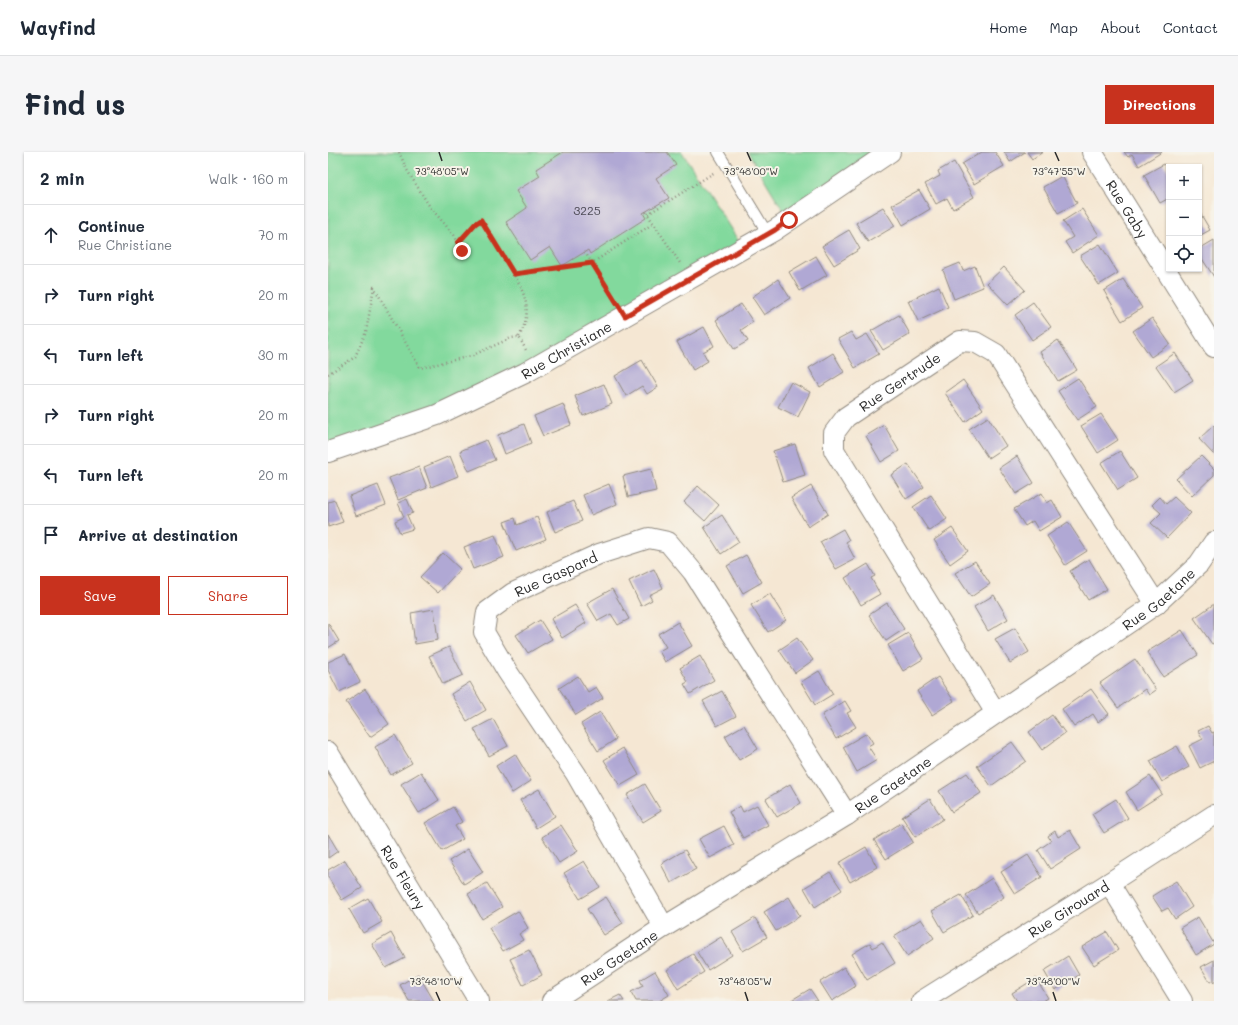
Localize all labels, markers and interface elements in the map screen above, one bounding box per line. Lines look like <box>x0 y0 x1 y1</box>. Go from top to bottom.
text: Wayfind <box>20 15 96 40</box>
text: Home <box>989 18 1027 37</box>
text: Map <box>1049 18 1078 37</box>
text: About <box>1100 18 1141 37</box>
text: Contact <box>1163 18 1218 37</box>
button: Directions <box>1105 85 1214 124</box>
text: Find us <box>24 86 125 122</box>
text: 73°48'05"W <box>415 164 469 178</box>
text: 73°48'00"W <box>724 164 778 178</box>
text: 73°47'55"W <box>1033 164 1086 178</box>
map controls <box>1166 164 1202 272</box>
button: + <box>1166 164 1202 200</box>
text: 2 min <box>40 167 85 189</box>
text: Walk · 160 m <box>208 170 288 187</box>
street label: Rue Gaby <box>1102 176 1153 241</box>
button: − <box>1166 200 1202 236</box>
house number: 3225 <box>573 202 601 218</box>
route start <box>780 211 798 229</box>
text: Continue <box>78 216 145 236</box>
icon: ahead <box>40 224 62 246</box>
text: 70 m <box>258 226 288 243</box>
text: Rue Christiane <box>78 236 172 253</box>
button: locate <box>1166 236 1202 272</box>
route end <box>453 242 471 260</box>
icon: right <box>40 284 62 306</box>
text: Turn right <box>78 285 155 305</box>
text: 20 m <box>258 286 288 303</box>
street label: Rue Christiane <box>517 316 615 383</box>
icon: left <box>40 344 62 366</box>
text: Turn left <box>78 345 143 365</box>
text: 30 m <box>258 346 288 363</box>
street label: Rue Gertrude <box>855 347 944 416</box>
icon: right <box>40 404 62 426</box>
text: Turn right <box>78 405 155 425</box>
text: 20 m <box>258 406 288 423</box>
icon: left <box>40 464 62 486</box>
text: Turn left <box>78 465 143 485</box>
text: 20 m <box>258 466 288 483</box>
icon: arrive <box>40 524 62 546</box>
text: Arrive at destination <box>78 525 238 545</box>
street label: Rue Gaspard <box>511 547 600 601</box>
street label: Rue Gaetane <box>1118 563 1199 634</box>
button: Save <box>40 576 160 615</box>
button: Share <box>168 576 288 615</box>
street label: Rue Gaetane <box>851 751 935 817</box>
street label: Rue Fleury <box>377 841 430 912</box>
street label: Rue Girouard <box>1024 876 1112 941</box>
street label: Rue Gaetane <box>576 924 661 989</box>
text: 73°48'10"W <box>410 974 462 988</box>
text: 73°48'05"W <box>718 974 772 988</box>
text: 73°48'00"W <box>1026 974 1080 988</box>

